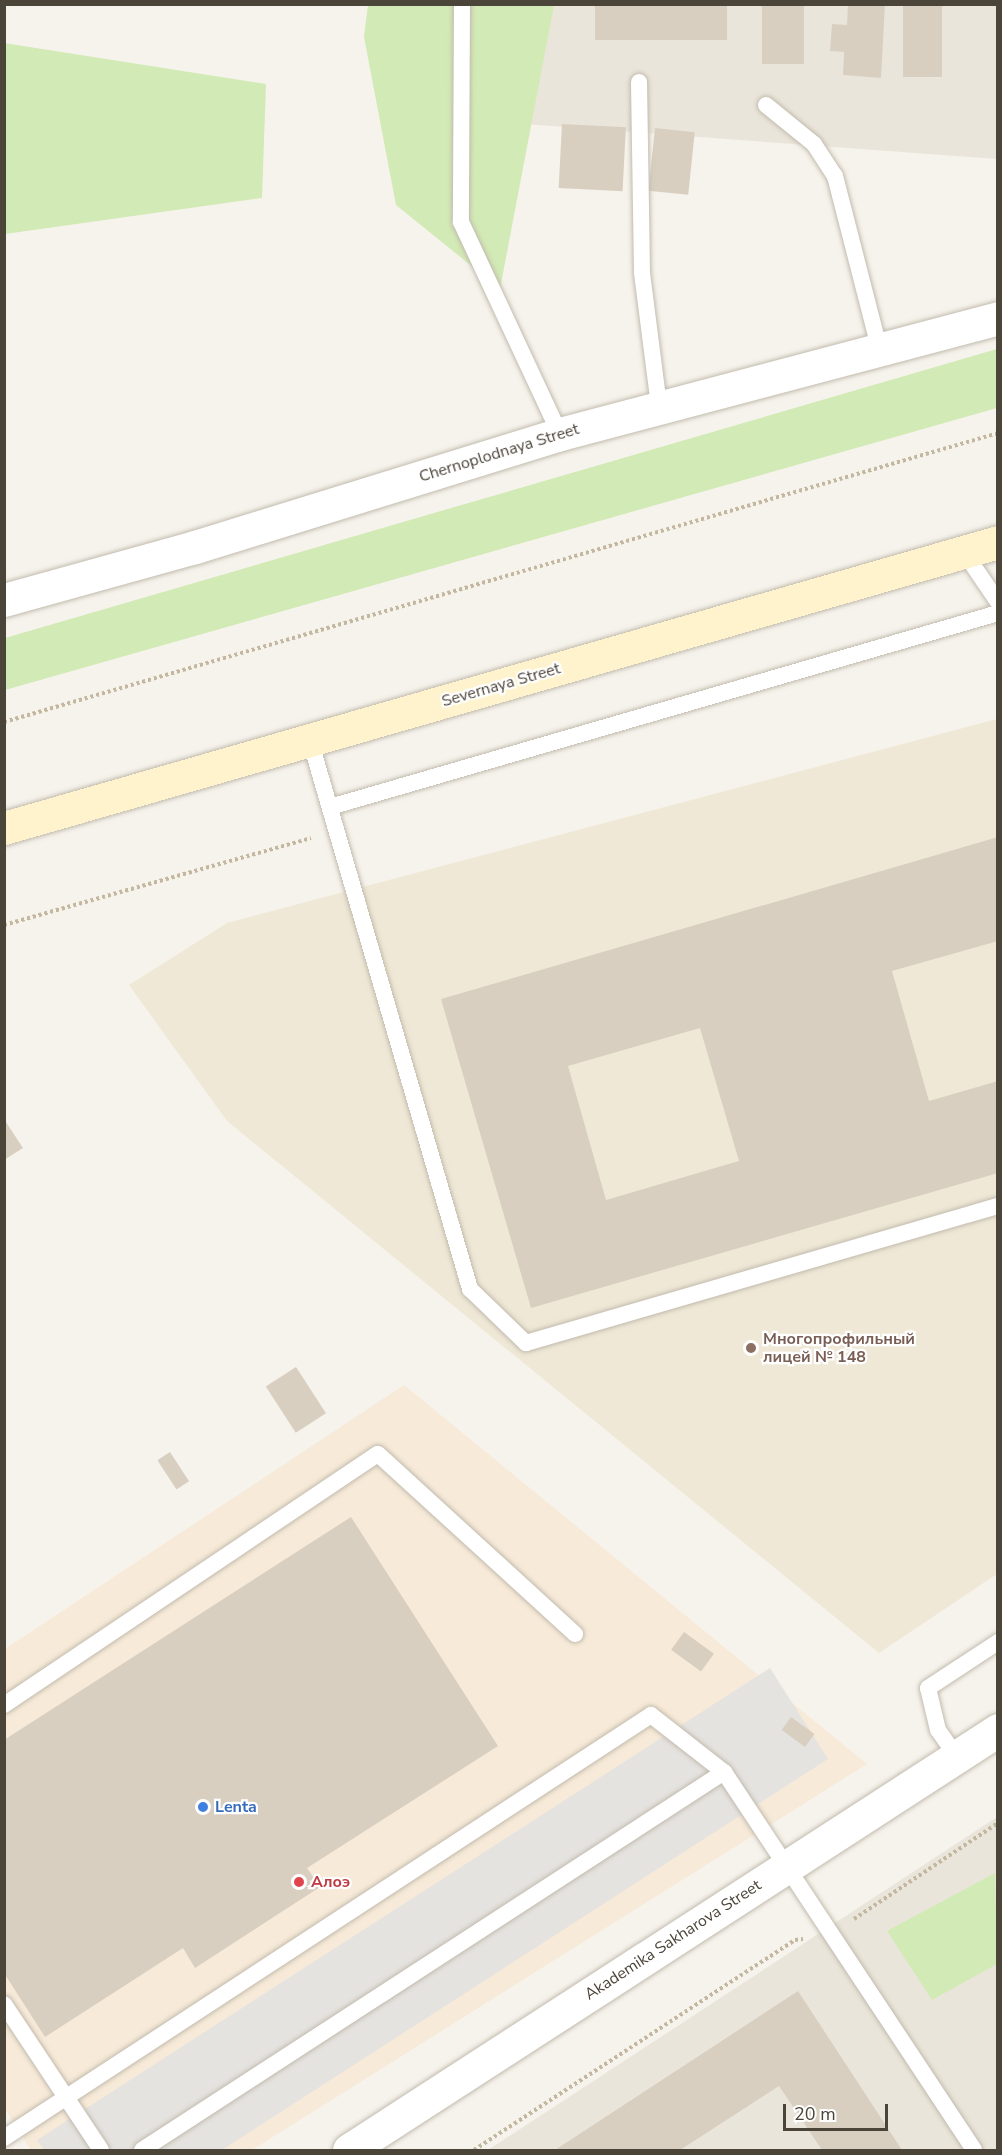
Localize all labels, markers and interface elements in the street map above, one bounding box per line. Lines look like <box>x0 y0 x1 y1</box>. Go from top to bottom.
street label: Chernoplodnaya Street <box>417 420 581 486</box>
street label: Severnaya Street <box>440 659 562 711</box>
place label: Многопрофильный лицей № 148 <box>763 1329 915 1367</box>
marker: Многопрофильный лицей № 148 <box>744 1341 758 1355</box>
place label: Lenta <box>215 1797 257 1817</box>
marker: Lenta <box>196 1800 210 1814</box>
place label: Алоэ <box>311 1872 350 1892</box>
marker: Алоэ <box>292 1875 306 1889</box>
street label: Akademika Sakharova Street <box>581 1876 765 2004</box>
scale bar <box>786 2092 891 2130</box>
text: 20 m <box>794 2102 836 2126</box>

